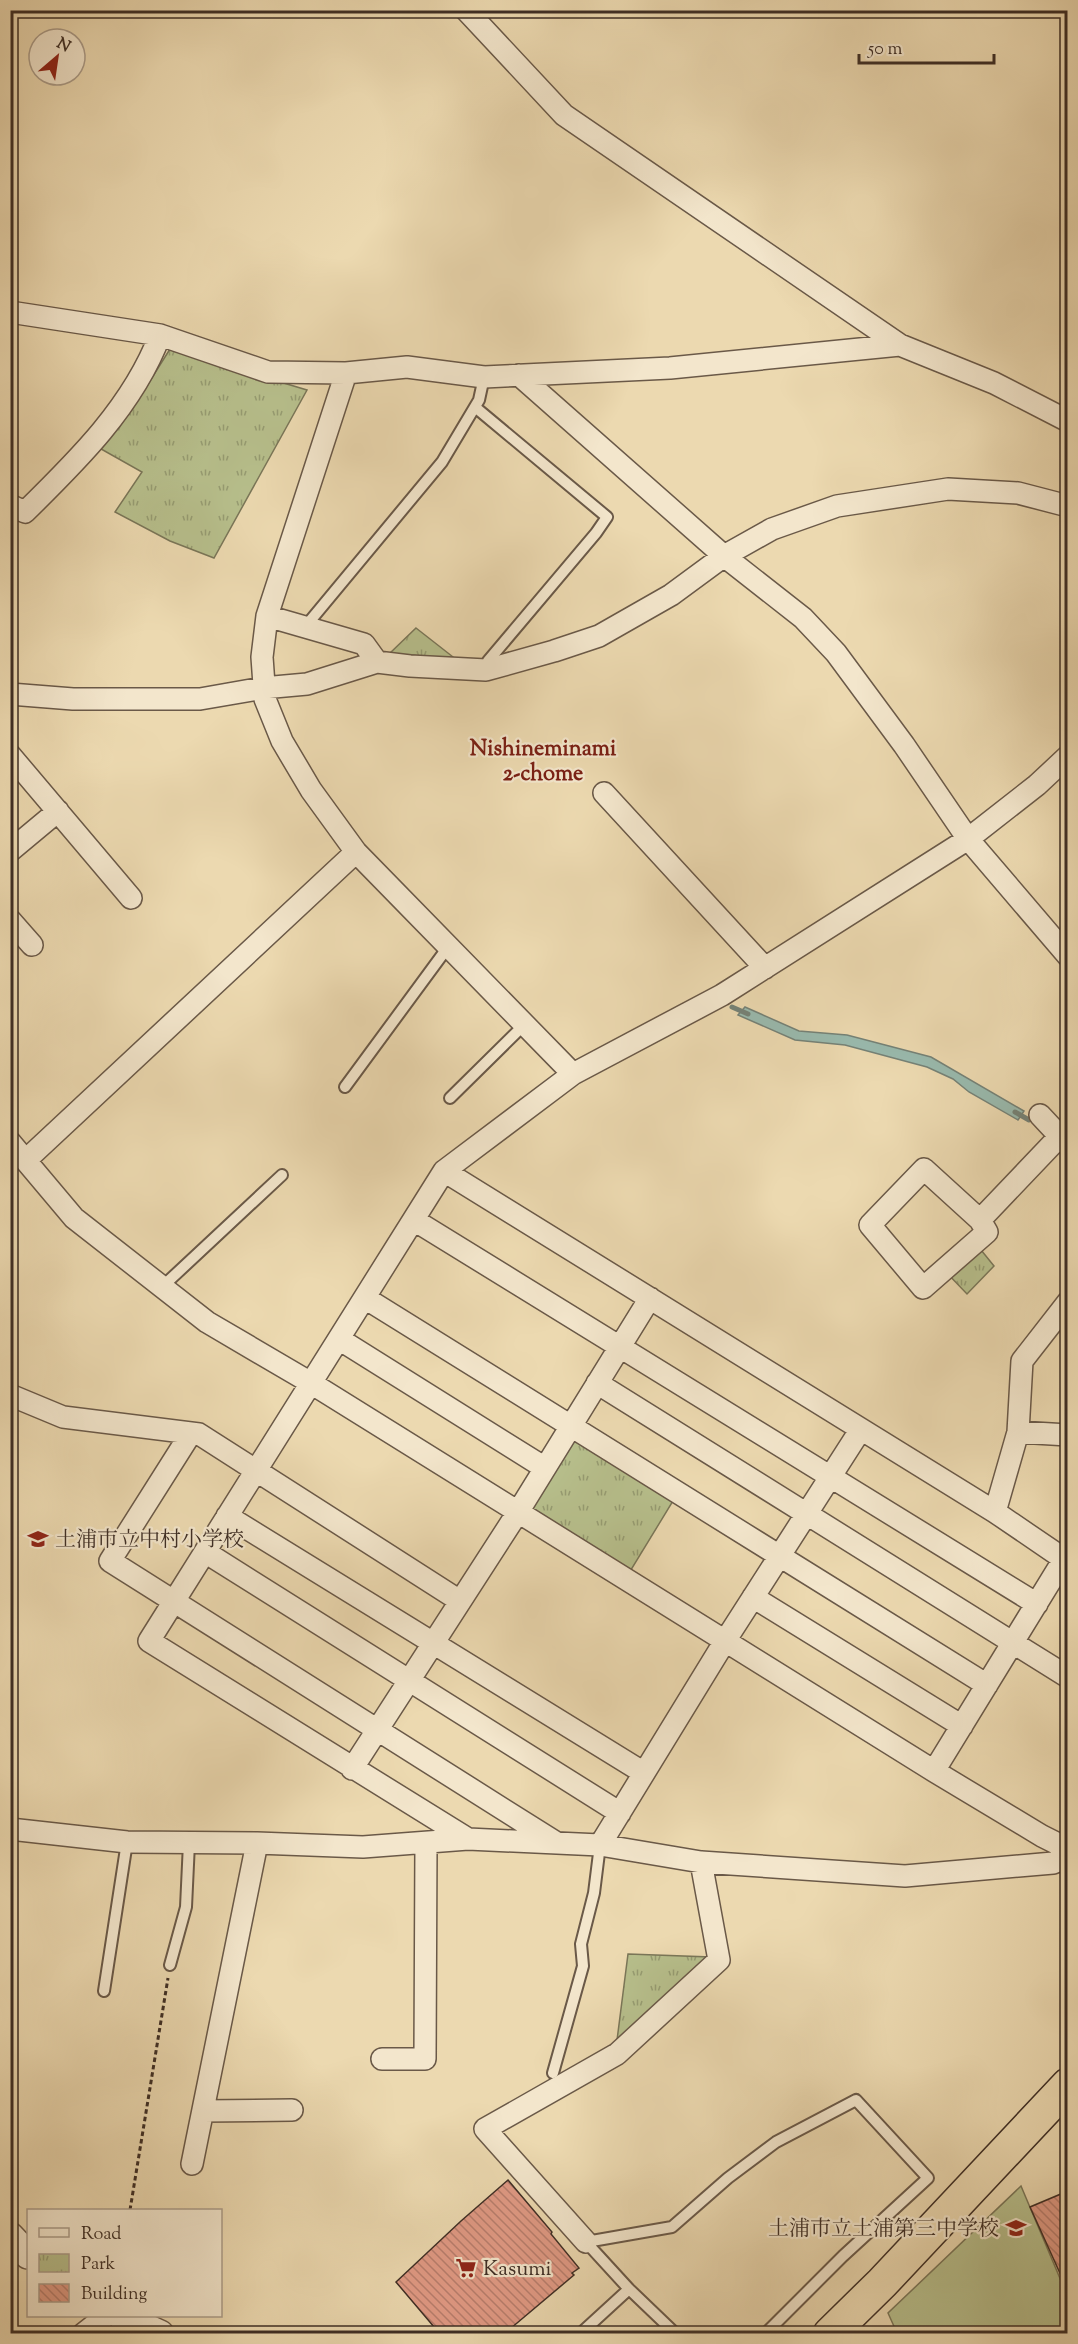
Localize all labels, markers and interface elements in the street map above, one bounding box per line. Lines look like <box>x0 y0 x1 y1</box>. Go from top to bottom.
north arrow <box>27 27 87 87</box>
scale bar <box>859 27 994 65</box>
text: N <box>52 33 74 59</box>
text: 50 m <box>867 37 903 63</box>
district label: Nishineminami 2-chome <box>470 734 617 791</box>
place label: 土浦市立中村小学校 <box>55 1526 244 1556</box>
school or university icon: 土浦市立中村小学校 <box>26 1527 50 1551</box>
legend <box>27 2209 222 2317</box>
place label: 土浦市立土浦第三中学校 <box>768 2215 999 2245</box>
school or university icon: 土浦市立土浦第三中学校 <box>1004 2216 1028 2240</box>
text: Road <box>81 2222 121 2248</box>
text: Park <box>81 2252 116 2278</box>
place label: Kasumi <box>483 2255 552 2285</box>
supermarket icon: Kasumi <box>454 2256 478 2280</box>
text: Building <box>81 2282 147 2308</box>

